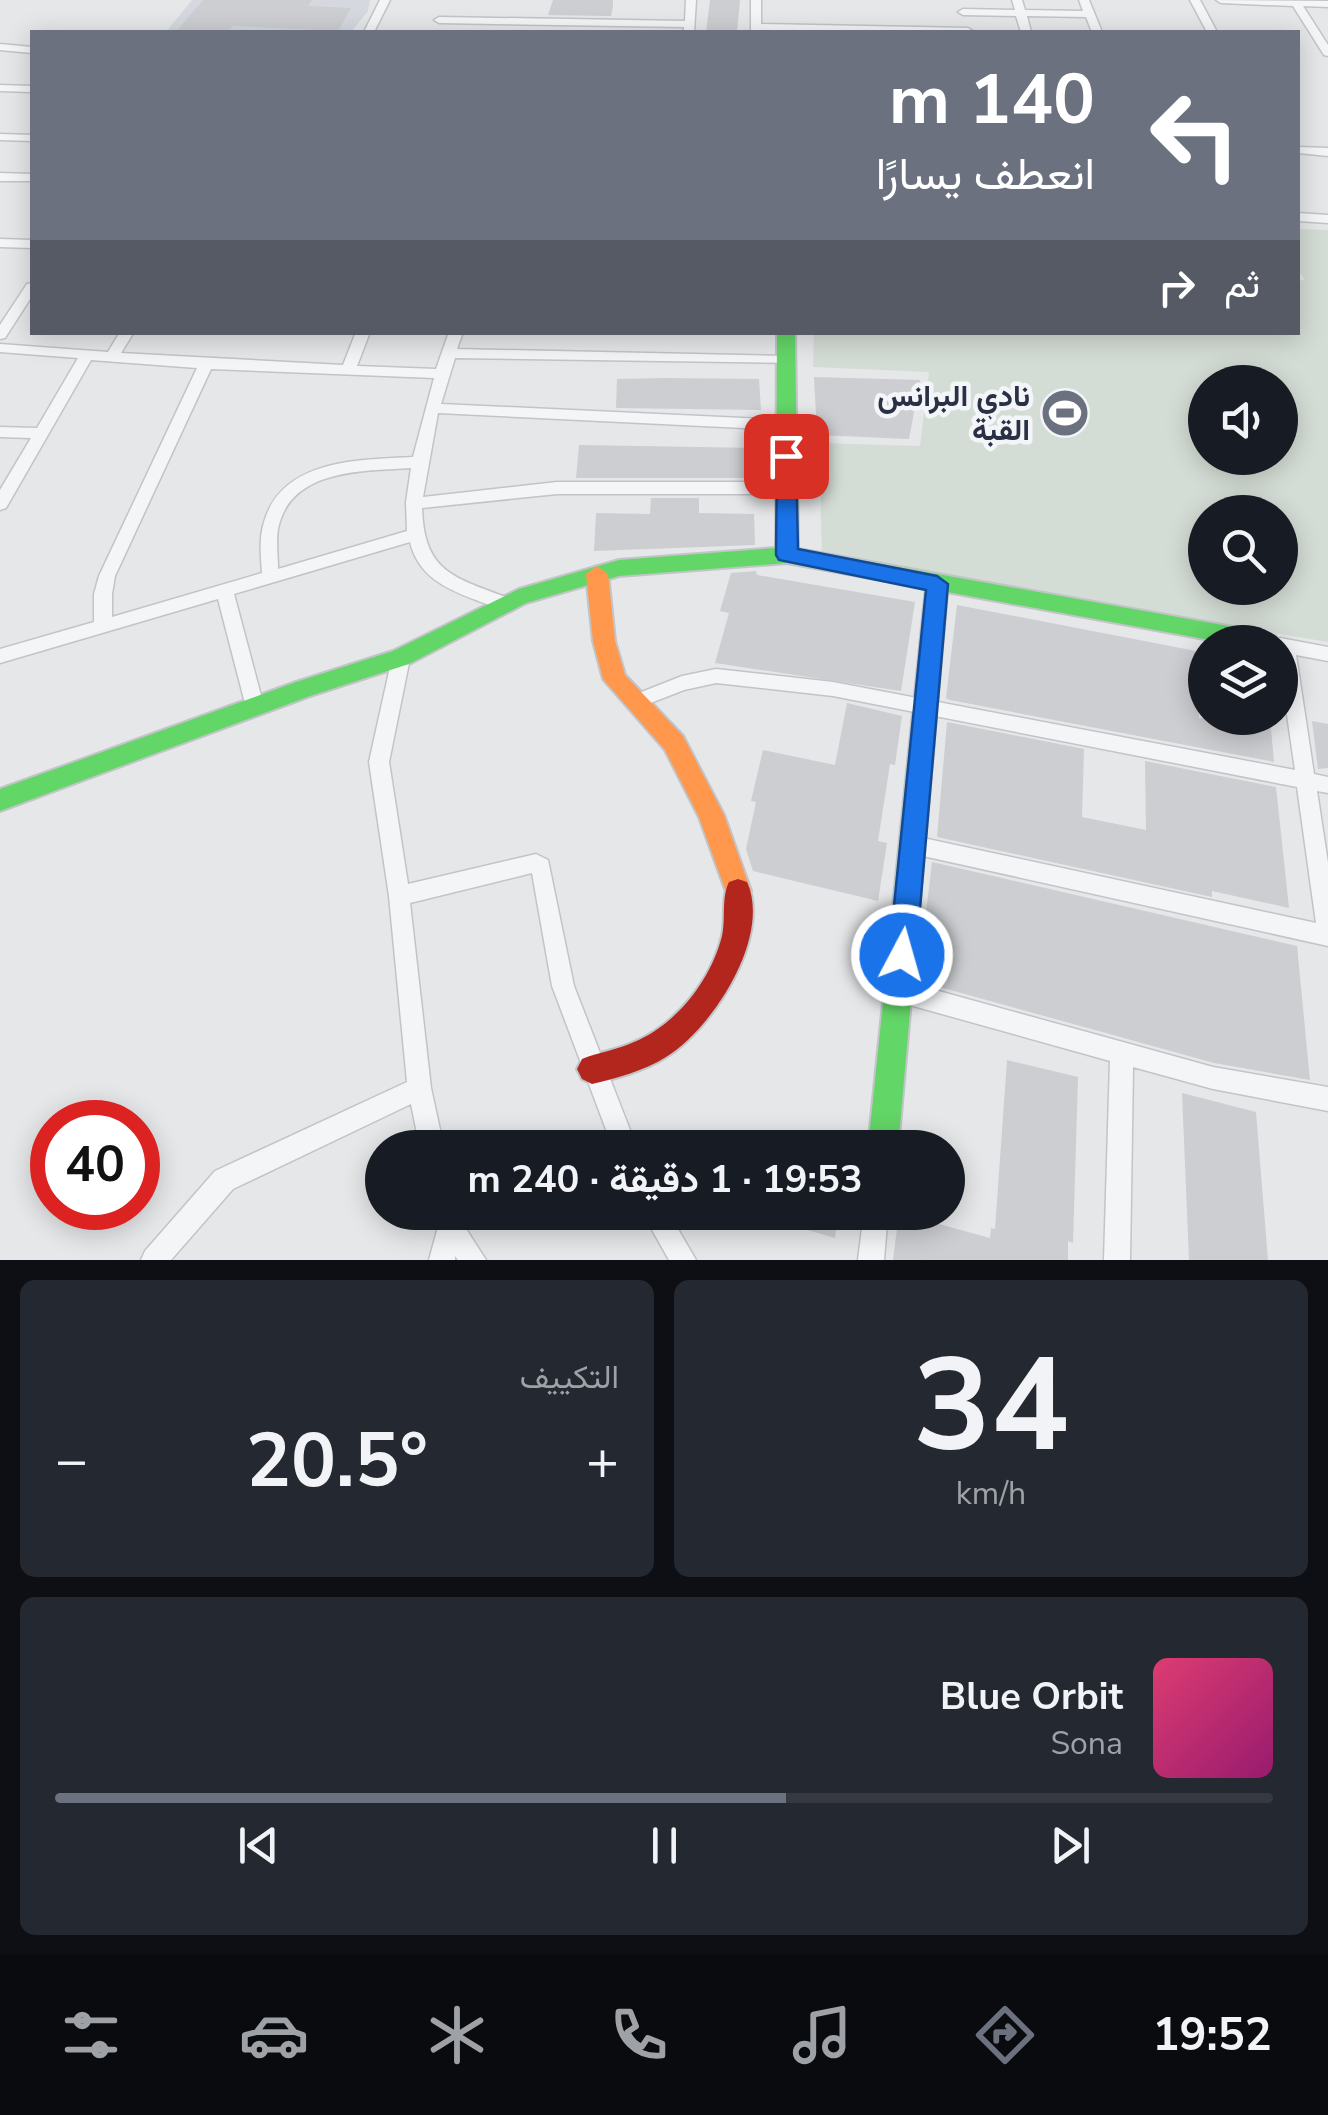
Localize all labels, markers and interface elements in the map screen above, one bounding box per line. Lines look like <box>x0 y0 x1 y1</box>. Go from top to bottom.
text: 140 m <box>889 52 1095 148</box>
icon: left <box>1130 70 1260 200</box>
text: انعطف يسارًا <box>876 144 1095 205</box>
text: ثم <box>1224 259 1260 310</box>
icon: right <box>1149 260 1204 315</box>
map controls <box>1188 365 1298 735</box>
button: sound <box>1188 365 1298 475</box>
place label: نادي البرانس القبة <box>877 376 1030 451</box>
sports icon: نادي البرانس القبة <box>1039 387 1091 439</box>
pin <box>744 414 829 499</box>
icon: arrive <box>759 429 814 484</box>
button: search <box>1188 495 1298 605</box>
button: layers <box>1188 625 1298 735</box>
position arrow <box>850 903 954 1007</box>
speed limit sign: 40 <box>30 1100 160 1230</box>
text: 19:53 · 1 دقيقة · 240 m <box>467 1154 863 1205</box>
text: 34 <box>913 1318 1069 1495</box>
text: التكييف <box>520 1356 619 1399</box>
text: 20.5° <box>246 1410 428 1512</box>
text: − <box>55 1423 88 1498</box>
text: + <box>586 1423 619 1498</box>
text: km/h <box>956 1472 1026 1515</box>
text: Blue Orbit <box>940 1671 1123 1722</box>
text: Sona <box>1050 1722 1123 1765</box>
icon: previous <box>231 1818 286 1873</box>
icon: pause <box>637 1818 692 1873</box>
icon: next <box>1043 1818 1098 1873</box>
icon: filters <box>56 2000 126 2070</box>
icon: car <box>239 2000 309 2070</box>
icon: climate <box>422 2000 492 2070</box>
icon: phone <box>604 2000 674 2070</box>
icon: music <box>787 2000 857 2070</box>
icon: directions <box>970 2000 1040 2070</box>
text: 19:52 <box>1152 2005 1272 2066</box>

